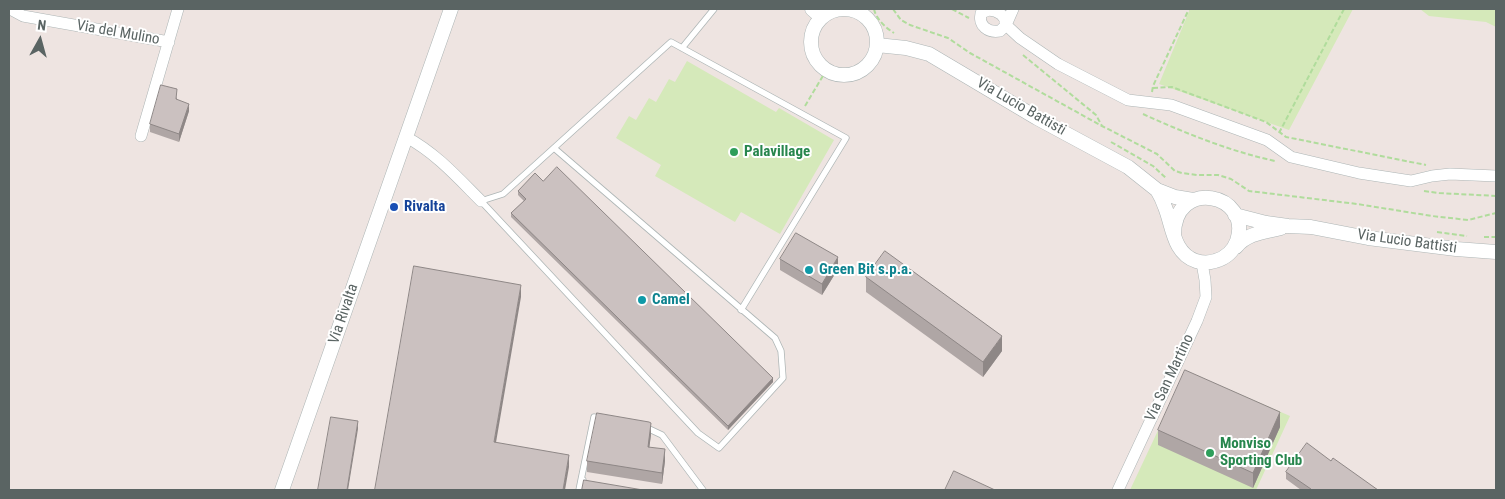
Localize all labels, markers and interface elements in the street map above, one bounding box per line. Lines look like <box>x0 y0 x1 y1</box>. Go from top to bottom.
north arrow <box>15 15 65 65</box>
text: N <box>37 17 47 34</box>
street label: Via del Mulino <box>75 17 161 49</box>
street label: Via Lucio Battisti <box>973 74 1069 140</box>
place label: Palavillage <box>744 143 810 161</box>
marker: Palavillage <box>728 146 740 158</box>
place label: Rivalta <box>404 198 445 216</box>
marker: Rivalta <box>388 201 400 213</box>
street label: Via Lucio Battisti <box>1356 226 1458 258</box>
place label: Green Bit s.p.a. <box>819 261 912 279</box>
marker: Green Bit s.p.a. <box>803 264 815 276</box>
street label: Via Rivalta <box>325 282 363 346</box>
place label: Camel <box>652 291 690 309</box>
marker: Camel <box>636 294 648 306</box>
street label: Via San Martino <box>1142 331 1198 425</box>
place label: Monviso Sporting Club <box>1220 435 1302 470</box>
marker: Monviso Sporting Club <box>1204 447 1216 459</box>

